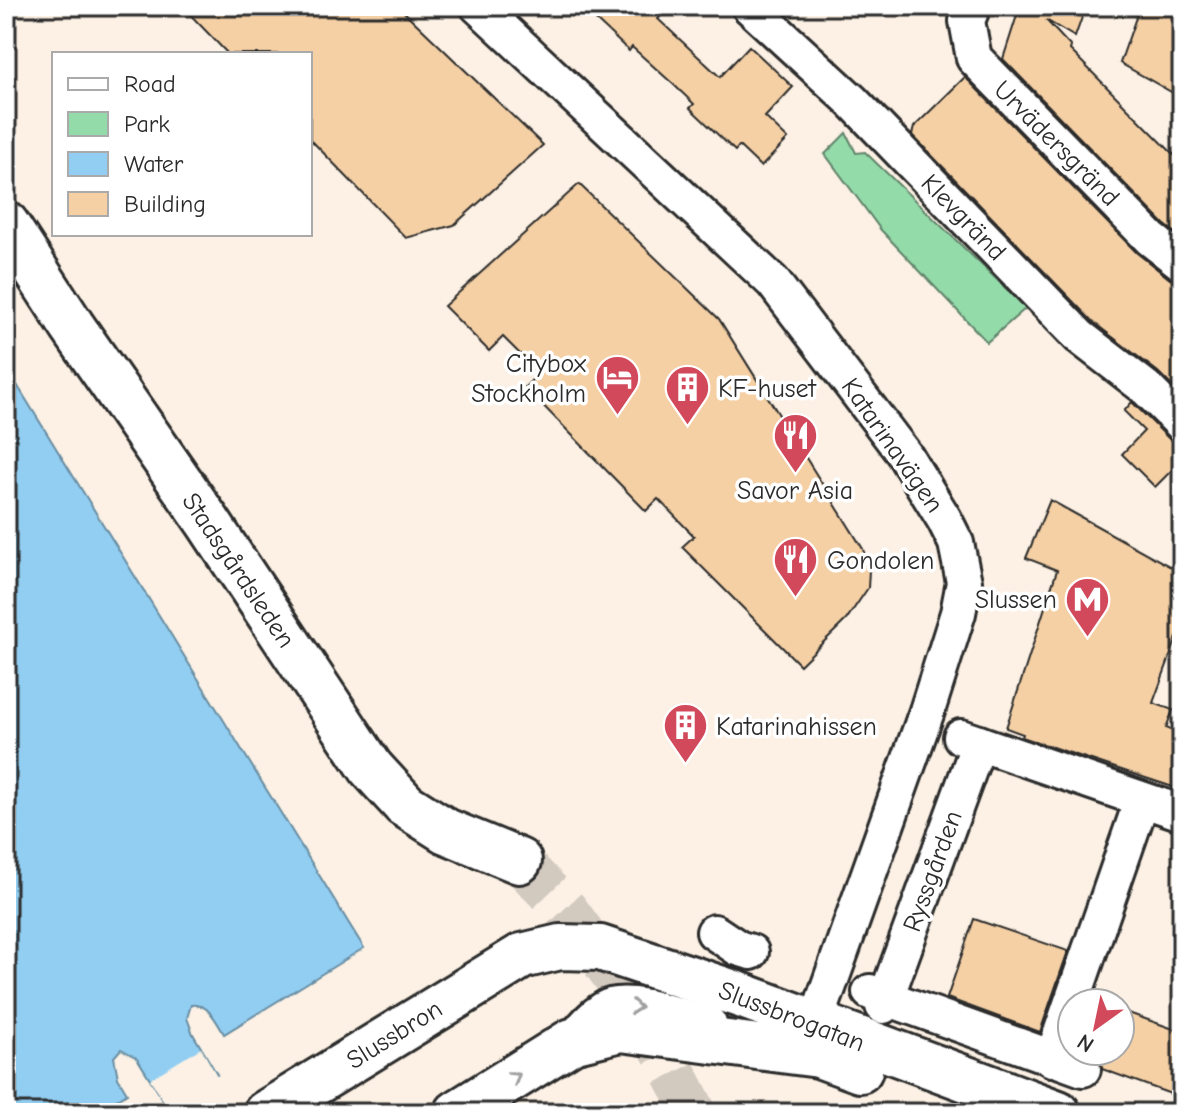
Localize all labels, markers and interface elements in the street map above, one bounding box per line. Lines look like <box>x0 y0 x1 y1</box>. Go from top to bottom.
legend <box>52 52 312 236</box>
text: Road <box>124 70 176 98</box>
street label: Urvädersgränd <box>987 75 1125 213</box>
text: Park <box>124 110 170 138</box>
text: Water <box>124 150 184 178</box>
street label: Klevgränd <box>915 168 1012 267</box>
text: Building <box>124 190 206 218</box>
place label: Citybox Stockholm <box>471 349 587 409</box>
hotel icon: Citybox Stockholm <box>593 354 641 417</box>
building icon: KF-huset <box>663 364 711 427</box>
street label: Katarinavägen <box>835 373 950 518</box>
place label: KF-huset <box>718 374 817 404</box>
restaurant icon: Savor Asia <box>771 411 819 474</box>
place label: Savor Asia <box>737 476 853 506</box>
street label: Stadsgårdsleden <box>175 487 301 654</box>
restaurant icon: Gondolen <box>772 536 820 599</box>
place label: Gondolen <box>827 546 934 576</box>
metro station icon: Slussen <box>1064 575 1112 638</box>
place label: Slussen <box>975 585 1057 615</box>
building icon: Katarinahissen <box>661 702 709 765</box>
place label: Katarinahissen <box>716 712 877 742</box>
street label: Ryssgården <box>897 807 969 936</box>
street label: Slussbrogatan <box>714 975 869 1059</box>
north arrow <box>1056 987 1136 1067</box>
street label: Slussbron <box>341 994 448 1076</box>
one-way arrow <box>630 999 643 1016</box>
text: N <box>1073 1028 1099 1058</box>
one-way arrow <box>506 1071 521 1086</box>

